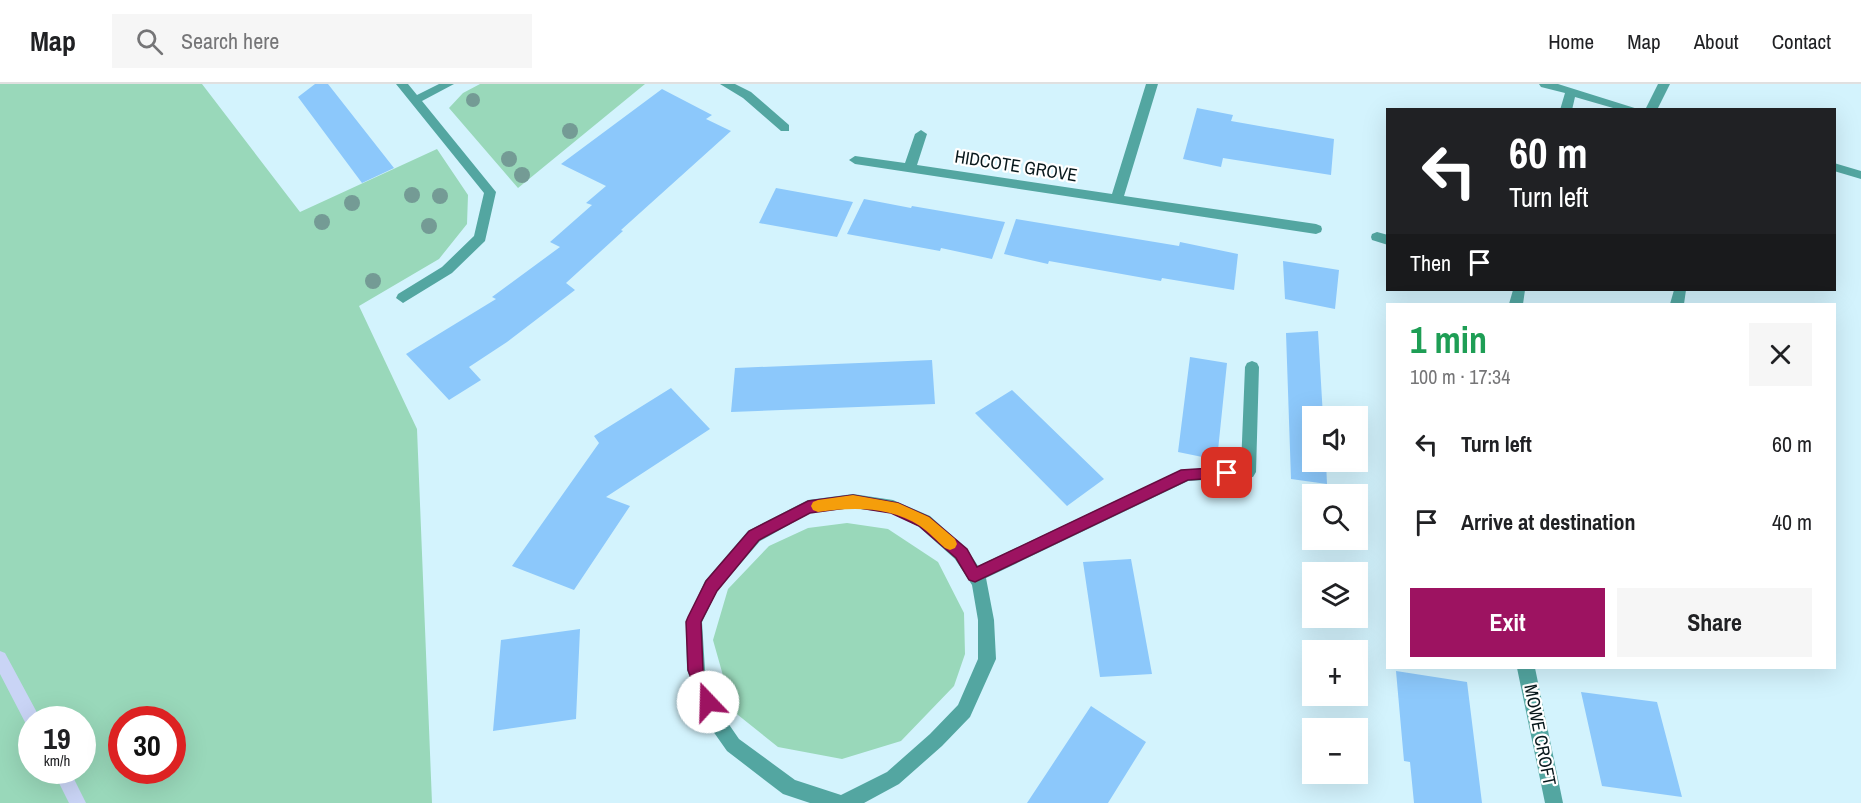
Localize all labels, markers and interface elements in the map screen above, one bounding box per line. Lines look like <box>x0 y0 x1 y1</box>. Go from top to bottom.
search box <box>112 14 532 68</box>
text: Map <box>30 22 76 60</box>
icon: search <box>133 25 166 58</box>
text: Search here <box>181 26 279 56</box>
text: Home <box>1548 27 1594 56</box>
text: Map <box>1627 27 1661 56</box>
text: About <box>1694 27 1739 56</box>
text: Contact <box>1772 27 1831 56</box>
text: 60 m <box>1509 125 1588 181</box>
icon: left <box>1410 132 1488 210</box>
street label: HIDCOTE GROVE <box>953 143 1079 188</box>
text: Turn left <box>1509 179 1588 215</box>
icon: arrive <box>1463 246 1496 279</box>
text: Then <box>1410 248 1451 278</box>
text: 1 min <box>1410 316 1487 364</box>
button: close <box>1749 323 1812 386</box>
text: 100 m · 17:34 <box>1410 363 1510 390</box>
map controls <box>1302 406 1368 784</box>
button: sound <box>1302 406 1368 472</box>
icon: left <box>1410 428 1443 461</box>
text: Turn left <box>1461 429 1532 459</box>
text: 60 m <box>1772 429 1812 459</box>
pin <box>1201 447 1252 498</box>
icon: arrive <box>1210 456 1243 489</box>
button: search <box>1302 484 1368 550</box>
icon: arrive <box>1410 506 1443 539</box>
text: Arrive at destination <box>1461 507 1635 537</box>
text: 40 m <box>1772 507 1812 537</box>
button: layers <box>1302 562 1368 628</box>
button: Exit <box>1410 588 1605 657</box>
button: Share <box>1617 588 1812 657</box>
button: + <box>1302 640 1368 706</box>
position arrow <box>676 670 740 734</box>
street label: MOWE CROFT <box>1518 682 1563 788</box>
speed limit sign: 30 <box>108 706 186 784</box>
text: 19 <box>43 718 71 758</box>
button: − <box>1302 718 1368 784</box>
text: km/h <box>44 750 70 771</box>

